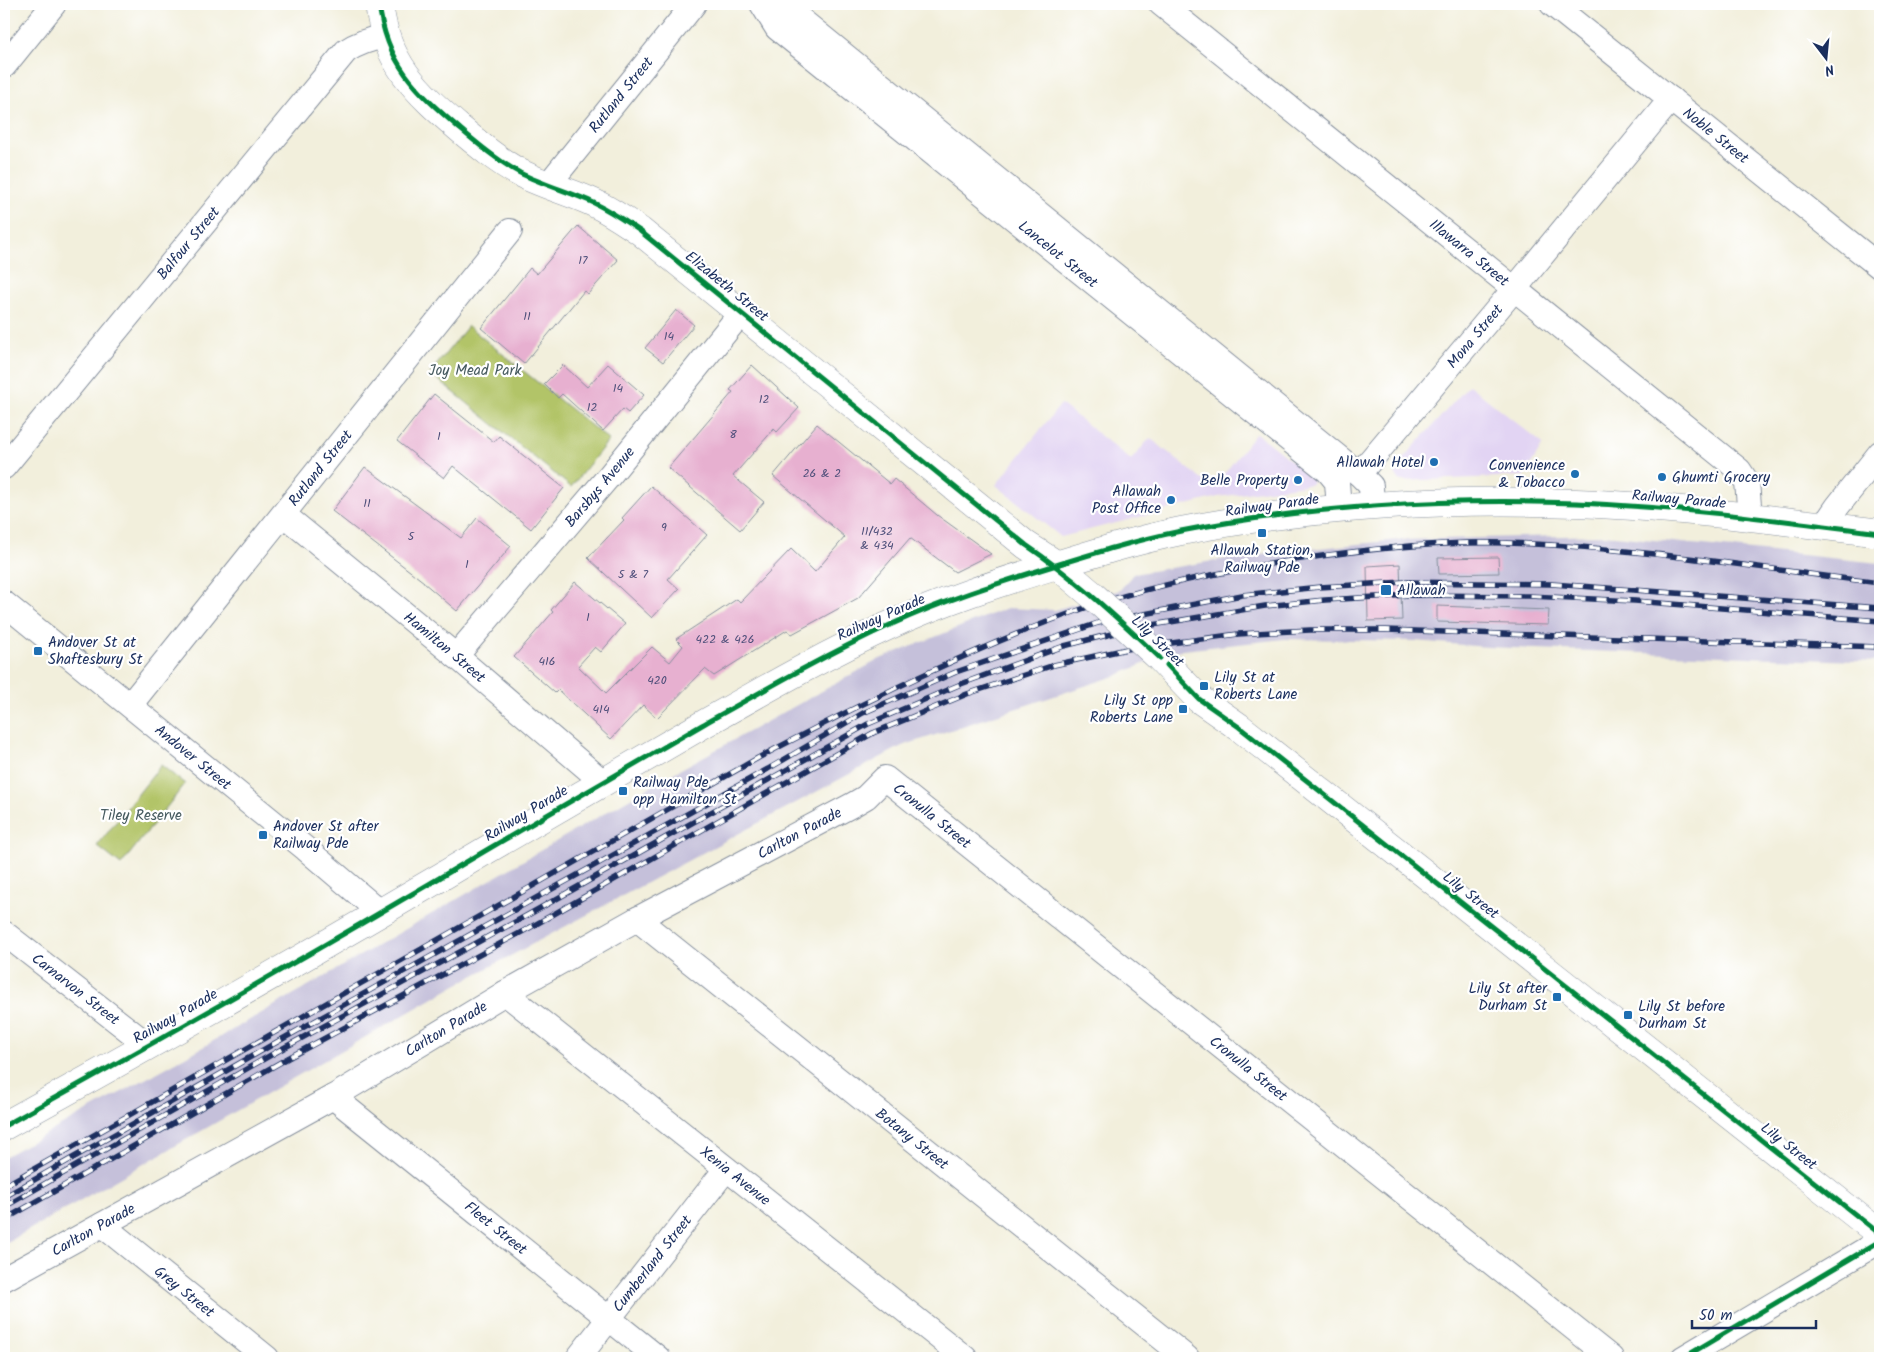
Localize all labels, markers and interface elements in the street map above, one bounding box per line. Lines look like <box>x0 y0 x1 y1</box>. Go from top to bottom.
north arrow <box>1802 32 1852 82</box>
street label: Rutland Street <box>583 52 660 139</box>
text: N <box>1822 58 1837 81</box>
street label: Noble Street <box>1677 102 1754 170</box>
street label: Balfour Street <box>151 201 227 286</box>
street label: Illawarra Street <box>1423 213 1514 293</box>
street label: Lancelot Street <box>1012 215 1103 295</box>
street label: Elizabeth Street <box>679 245 774 328</box>
house number: 17 <box>578 251 588 270</box>
street label: Mona Street <box>1441 299 1510 374</box>
house number: 11 <box>523 307 531 326</box>
house number: 14 <box>664 327 675 346</box>
park label: Joy Mead Park <box>428 359 523 383</box>
house number: 14 <box>613 379 624 398</box>
house number: 12 <box>759 390 769 409</box>
house number: 12 <box>587 398 597 417</box>
street label: Rutland Street <box>283 425 359 512</box>
house number: 8 <box>729 425 737 444</box>
house number: 1 <box>437 427 441 446</box>
street label: Barsbys Avenue <box>559 441 642 533</box>
place label: Allawah Hotel <box>1336 451 1424 475</box>
place label: Convenience & Tobacco <box>1488 454 1565 495</box>
marker: Allawah Hotel <box>1428 456 1440 468</box>
house number: 26 & 2 <box>803 464 841 483</box>
place label: Ghumti Grocery <box>1672 466 1771 490</box>
marker: Convenience & Tobacco <box>1569 468 1581 480</box>
place label: Belle Property <box>1200 469 1289 493</box>
marker: Ghumti Grocery <box>1656 471 1668 483</box>
marker: Belle Property <box>1292 474 1304 486</box>
place label: Allawah Post Office <box>1092 480 1161 521</box>
street label: Railway Parade <box>1631 484 1727 516</box>
street label: Railway Parade <box>1224 487 1321 524</box>
house number: 11 <box>363 494 371 513</box>
marker: Allawah Post Office <box>1165 494 1177 506</box>
house number: 9 <box>661 518 667 537</box>
house number: 11/432 & 434 <box>860 522 894 555</box>
house number: 5 <box>408 527 416 546</box>
marker: Allawah Station, Railway Pde <box>1256 527 1268 539</box>
place label: Allawah Station, Railway Pde <box>1210 539 1314 580</box>
house number: 1 <box>465 555 469 574</box>
house number: 5 & 7 <box>618 565 648 584</box>
place label: Allawah <box>1397 579 1446 603</box>
marker: Allawah <box>1379 583 1393 597</box>
street label: Railway Parade <box>833 588 930 648</box>
street label: Hamilton Street <box>398 606 491 689</box>
house number: 1 <box>586 608 590 627</box>
street label: Lily Street <box>1125 610 1190 674</box>
house number: 422 & 426 <box>696 630 754 649</box>
place label: Andover St at Shaftesbury St <box>48 631 143 672</box>
marker: Andover St at Shaftesbury St <box>32 645 44 657</box>
house number: 416 <box>538 652 556 671</box>
place label: Lily St at Roberts Lane <box>1214 666 1298 707</box>
house number: 420 <box>647 671 667 690</box>
marker: Lily St at Roberts Lane <box>1198 680 1210 692</box>
place label: Lily St opp Roberts Lane <box>1090 689 1173 730</box>
house number: 414 <box>593 700 610 719</box>
marker: Lily St opp Roberts Lane <box>1177 703 1189 715</box>
street label: Andover Street <box>149 719 237 797</box>
place label: Railway Pde opp Hamilton St <box>633 771 737 812</box>
street label: Cronulla Street <box>887 778 976 855</box>
street label: Railway Parade <box>480 779 573 849</box>
marker: Railway Pde opp Hamilton St <box>617 785 629 797</box>
street label: Carlton Parade <box>753 801 847 866</box>
park label: Tiley Reserve <box>100 804 182 828</box>
place label: Andover St after Railway Pde <box>273 815 379 856</box>
marker: Andover St after Railway Pde <box>257 829 269 841</box>
street label: Lily Street <box>1437 866 1504 926</box>
street label: Carnarvon Street <box>26 948 125 1032</box>
place label: Lily St after Durham St <box>1469 977 1548 1018</box>
street label: Railway Parade <box>129 983 223 1051</box>
marker: Lily St after Durham St <box>1551 991 1563 1003</box>
street label: Carlton Parade <box>401 995 493 1064</box>
place label: Lily St before Durham St <box>1638 995 1725 1036</box>
marker: Lily St before Durham St <box>1622 1009 1634 1021</box>
street label: Cronulla Street <box>1204 1030 1292 1108</box>
street label: Botany Street <box>869 1102 954 1176</box>
street label: Lily Street <box>1755 1117 1822 1177</box>
street label: Xenia Avenue <box>694 1141 776 1212</box>
street label: Fleet Street <box>459 1196 532 1262</box>
street label: Carlton Parade <box>47 1197 140 1263</box>
street label: Cumberland Street <box>607 1210 699 1318</box>
street label: Grey Street <box>148 1260 220 1324</box>
scale bar <box>1692 1297 1815 1329</box>
text: 50 m <box>1699 1304 1733 1328</box>

